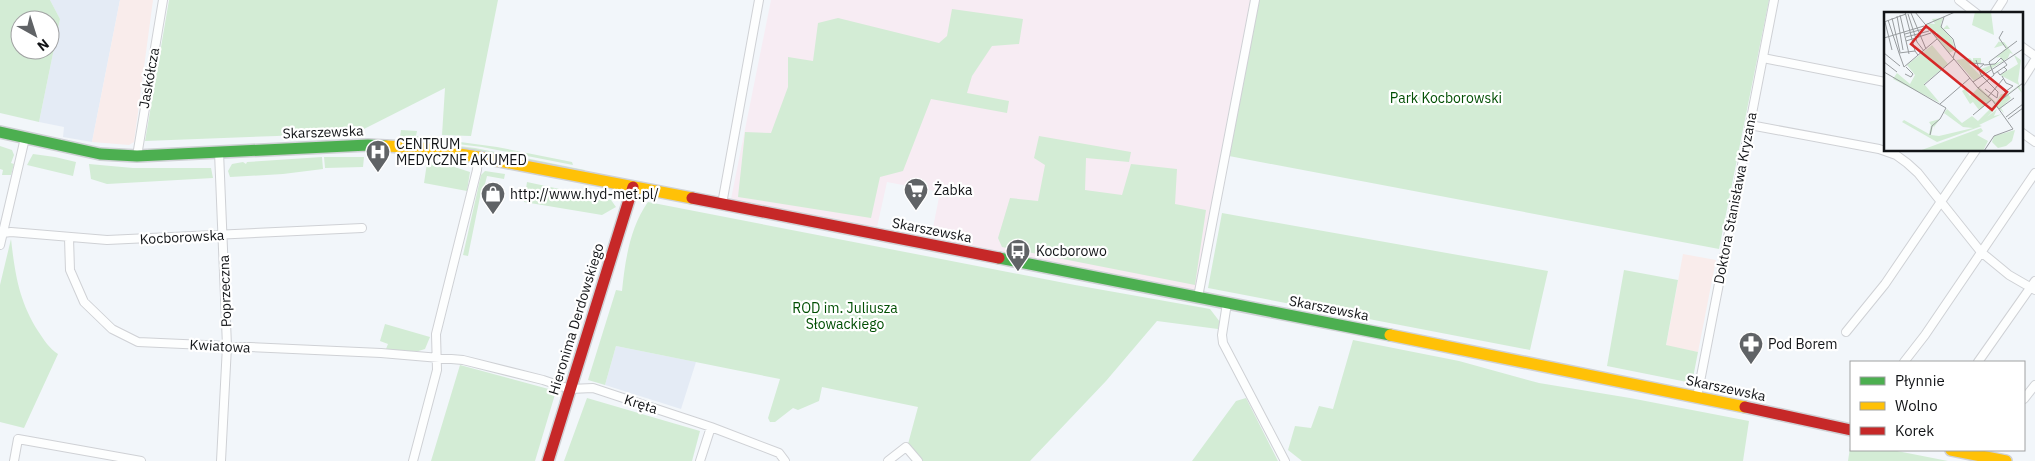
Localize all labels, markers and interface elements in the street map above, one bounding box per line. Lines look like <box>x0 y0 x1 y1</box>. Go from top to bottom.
north arrow <box>10 10 60 60</box>
inset map <box>1884 12 2022 151</box>
text: N <box>34 35 53 55</box>
street label: Jaskółcza <box>135 46 163 110</box>
park label: Park Kocborowski <box>1390 89 1502 107</box>
street label: Doktora Stanisława Kryzana <box>1709 110 1761 286</box>
street label: Skarszewska <box>282 122 364 142</box>
place label: CENTRUM MEDYCZNE AKUMED <box>396 135 527 169</box>
hospital icon: CENTRUM MEDYCZNE AKUMED <box>365 139 391 173</box>
supermarket icon: Żabka <box>903 177 929 211</box>
shop icon: http://www.hyd-met.pl/ <box>480 181 506 215</box>
place label: Żabka <box>934 181 973 199</box>
place label: http://www.hyd-met.pl/ <box>510 185 659 203</box>
street label: Skarszewska <box>891 213 974 247</box>
street label: Kocborowska <box>139 226 225 248</box>
bus stop icon: Kocborowo <box>1005 238 1031 272</box>
street label: Hieronima Derdowskiego <box>544 241 608 397</box>
place label: Kocborowo <box>1036 242 1107 260</box>
street label: Poprzeczna <box>215 254 235 327</box>
street label: Skarszewska <box>1288 291 1371 325</box>
park label: ROD im. Juliusza Słowackiego <box>792 299 898 333</box>
pharmacy icon: Pod Borem <box>1738 331 1764 365</box>
street label: Kwiatowa <box>189 335 252 357</box>
place label: Pod Borem <box>1768 335 1837 353</box>
legend <box>1850 361 2025 451</box>
street label: Skarszewska <box>1684 371 1768 405</box>
text: Płynnie <box>1895 371 1945 390</box>
street label: Kręta <box>622 390 660 418</box>
text: Wolno <box>1895 396 1938 415</box>
text: Korek <box>1895 421 1934 440</box>

